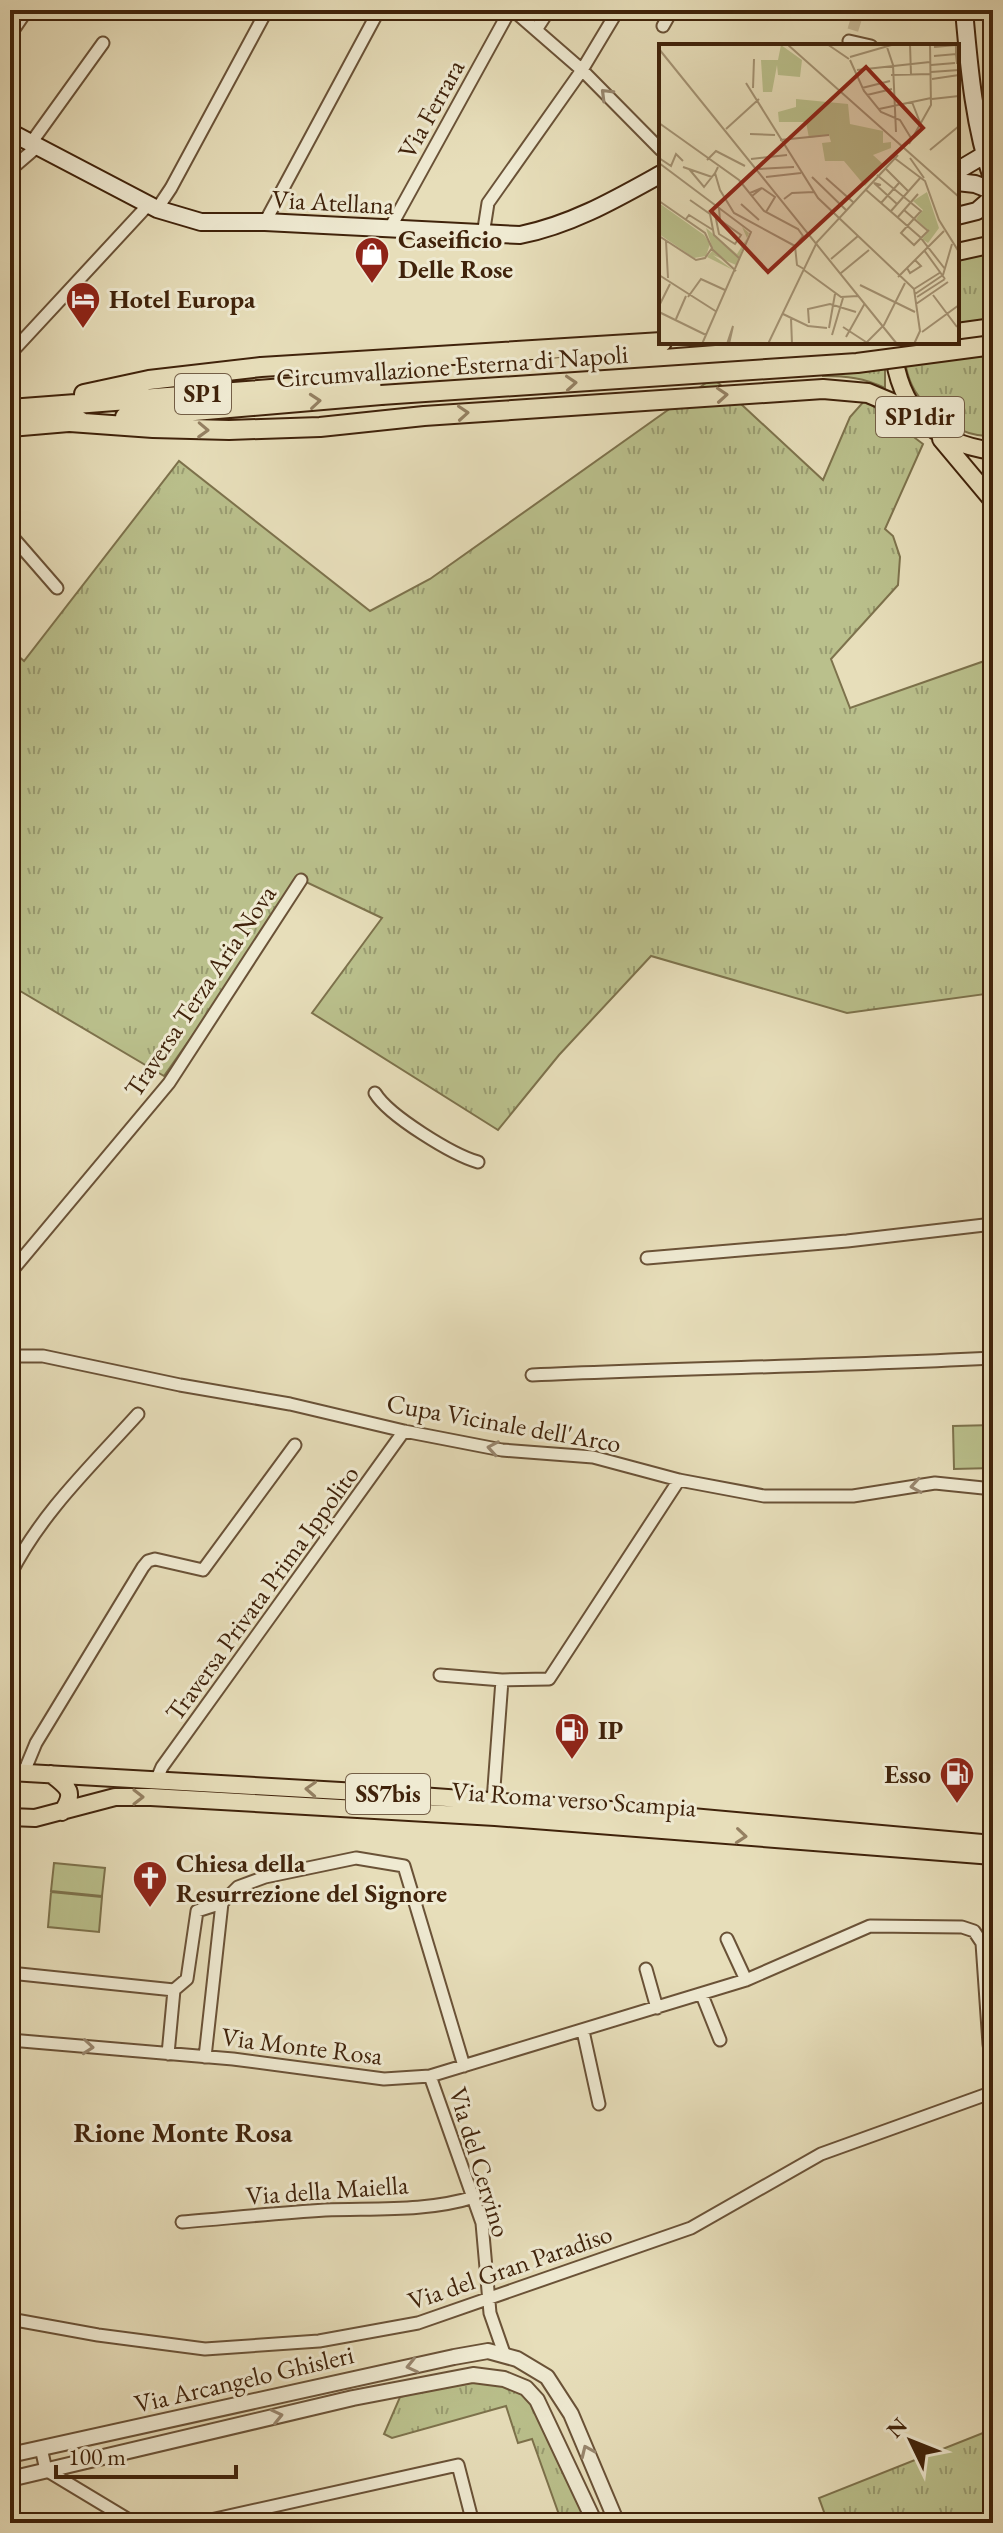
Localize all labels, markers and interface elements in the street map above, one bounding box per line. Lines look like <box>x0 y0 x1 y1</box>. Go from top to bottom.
inset map <box>659 44 959 344</box>
street label: Via Ferrara <box>390 53 472 165</box>
one-way arrow <box>601 89 615 103</box>
street label: Via Atellana <box>271 182 396 222</box>
place label: Caseificio Delle Rose <box>398 222 513 286</box>
shop icon: Caseificio Delle Rose <box>353 235 391 285</box>
hotel icon: Hotel Europa <box>64 280 102 330</box>
place label: Hotel Europa <box>109 282 256 316</box>
street label: Circumvallazione Esterna di Napoli <box>275 337 629 395</box>
road number: SP1 <box>175 374 231 414</box>
one-way arrow <box>565 375 578 392</box>
one-way arrow <box>716 387 729 404</box>
one-way arrow <box>309 393 322 410</box>
road number: SP1dir <box>876 397 964 437</box>
one-way arrow <box>457 405 470 422</box>
one-way arrow <box>197 421 210 438</box>
street label: Traversa Terza Aria Nova <box>116 878 284 1104</box>
street label: Cupa Vicinale dell'Arco <box>384 1386 624 1460</box>
one-way arrow <box>486 1440 500 1457</box>
street label: Traversa Privata Prima Ippolito <box>158 1458 366 1728</box>
one-way arrow <box>909 1477 922 1494</box>
fuel station icon: IP <box>553 1711 591 1761</box>
place label: IP <box>598 1713 623 1747</box>
fuel station icon: Esso <box>938 1755 976 1805</box>
place label: Esso <box>884 1757 931 1791</box>
street label: Via Roma verso Scampia <box>450 1773 698 1825</box>
road number: SS7bis <box>346 1774 430 1814</box>
one-way arrow <box>304 1781 317 1798</box>
one-way arrow <box>132 1788 145 1806</box>
one-way arrow <box>735 1827 748 1844</box>
place label: Chiesa della Resurrezione del Signore <box>176 1846 447 1910</box>
church icon: Chiesa della Resurrezione del Signore <box>131 1859 169 1909</box>
street label: Via Monte Rosa <box>219 2019 385 2073</box>
one-way arrow <box>82 2038 95 2055</box>
street label: Via del Cervino <box>441 2083 519 2241</box>
district label: Rione Monte Rosa <box>74 2114 293 2150</box>
street label: Via della Maiella <box>245 2167 410 2213</box>
street label: Via del Gran Paradiso <box>403 2216 617 2318</box>
street label: Via Arcangelo Ghisleri <box>131 2337 357 2421</box>
one-way arrow <box>405 2357 419 2374</box>
north arrow <box>871 2401 951 2481</box>
one-way arrow <box>269 2408 283 2425</box>
text: N <box>880 2411 914 2444</box>
scale bar <box>56 2429 236 2479</box>
text: 100 m <box>68 2441 126 2472</box>
one-way arrow <box>580 2445 596 2459</box>

